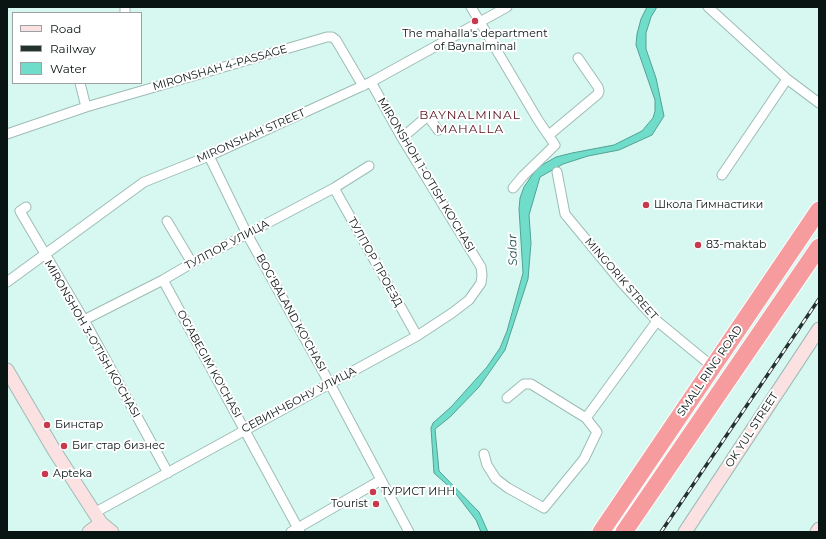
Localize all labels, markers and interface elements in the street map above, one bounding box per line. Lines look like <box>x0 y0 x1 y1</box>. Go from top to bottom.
legend <box>12 12 142 84</box>
marker: The mahalla's department of Baynalminal <box>470 16 480 26</box>
text: Road <box>50 21 81 36</box>
place label: The mahalla's department of Baynalminal <box>402 27 548 53</box>
text: Railway <box>50 41 96 56</box>
street label: MIRONSHAH 4-PASSAGE <box>151 42 289 94</box>
text: Water <box>50 61 86 76</box>
street label: MIRONSHOH 1-O'TISH KO'CHASI <box>375 95 477 255</box>
street label: MIRONSHAH STREET <box>195 106 307 166</box>
district label: BAYNALMINAL MAHALLA <box>419 108 521 136</box>
place label: Школа Гимнастики <box>654 198 763 212</box>
marker: Школа Гимнастики <box>641 200 651 210</box>
street label: ТУЛПОР ПРОЕЗД <box>345 215 405 309</box>
street label: ТУЛПОР УЛИЦА <box>183 217 271 273</box>
water label: Salar <box>505 234 521 266</box>
street label: MINGORIK STREET <box>582 235 660 323</box>
place label: 83-maktab <box>706 238 766 252</box>
marker: 83-maktab <box>693 240 703 250</box>
street label: BOG'BALAND KO'CHASI <box>253 252 329 374</box>
street label: MIRONSHOH 3-O'TISH KO'CHASI <box>41 258 143 420</box>
street label: OG'ABEGIM KO'CHASI <box>174 308 244 420</box>
street label: SMALL RING ROAD <box>675 323 745 419</box>
street label: СЕВИНЧБОНУ УЛИЦА <box>239 364 359 436</box>
street label: OK YUL STREET <box>723 390 781 470</box>
place label: Бинстар <box>55 418 103 432</box>
marker: Бинстар <box>42 420 52 430</box>
place label: Биг стар бизнес <box>72 439 165 453</box>
marker: Биг стар бизнес <box>59 441 69 451</box>
place label: Apteka <box>53 467 92 481</box>
marker: Apteka <box>40 469 50 479</box>
place label: ТУРИСТ ИНН <box>381 485 455 499</box>
marker: ТУРИСТ ИНН <box>368 487 378 497</box>
place label: Tourist <box>331 497 368 511</box>
marker: Tourist <box>371 499 381 509</box>

